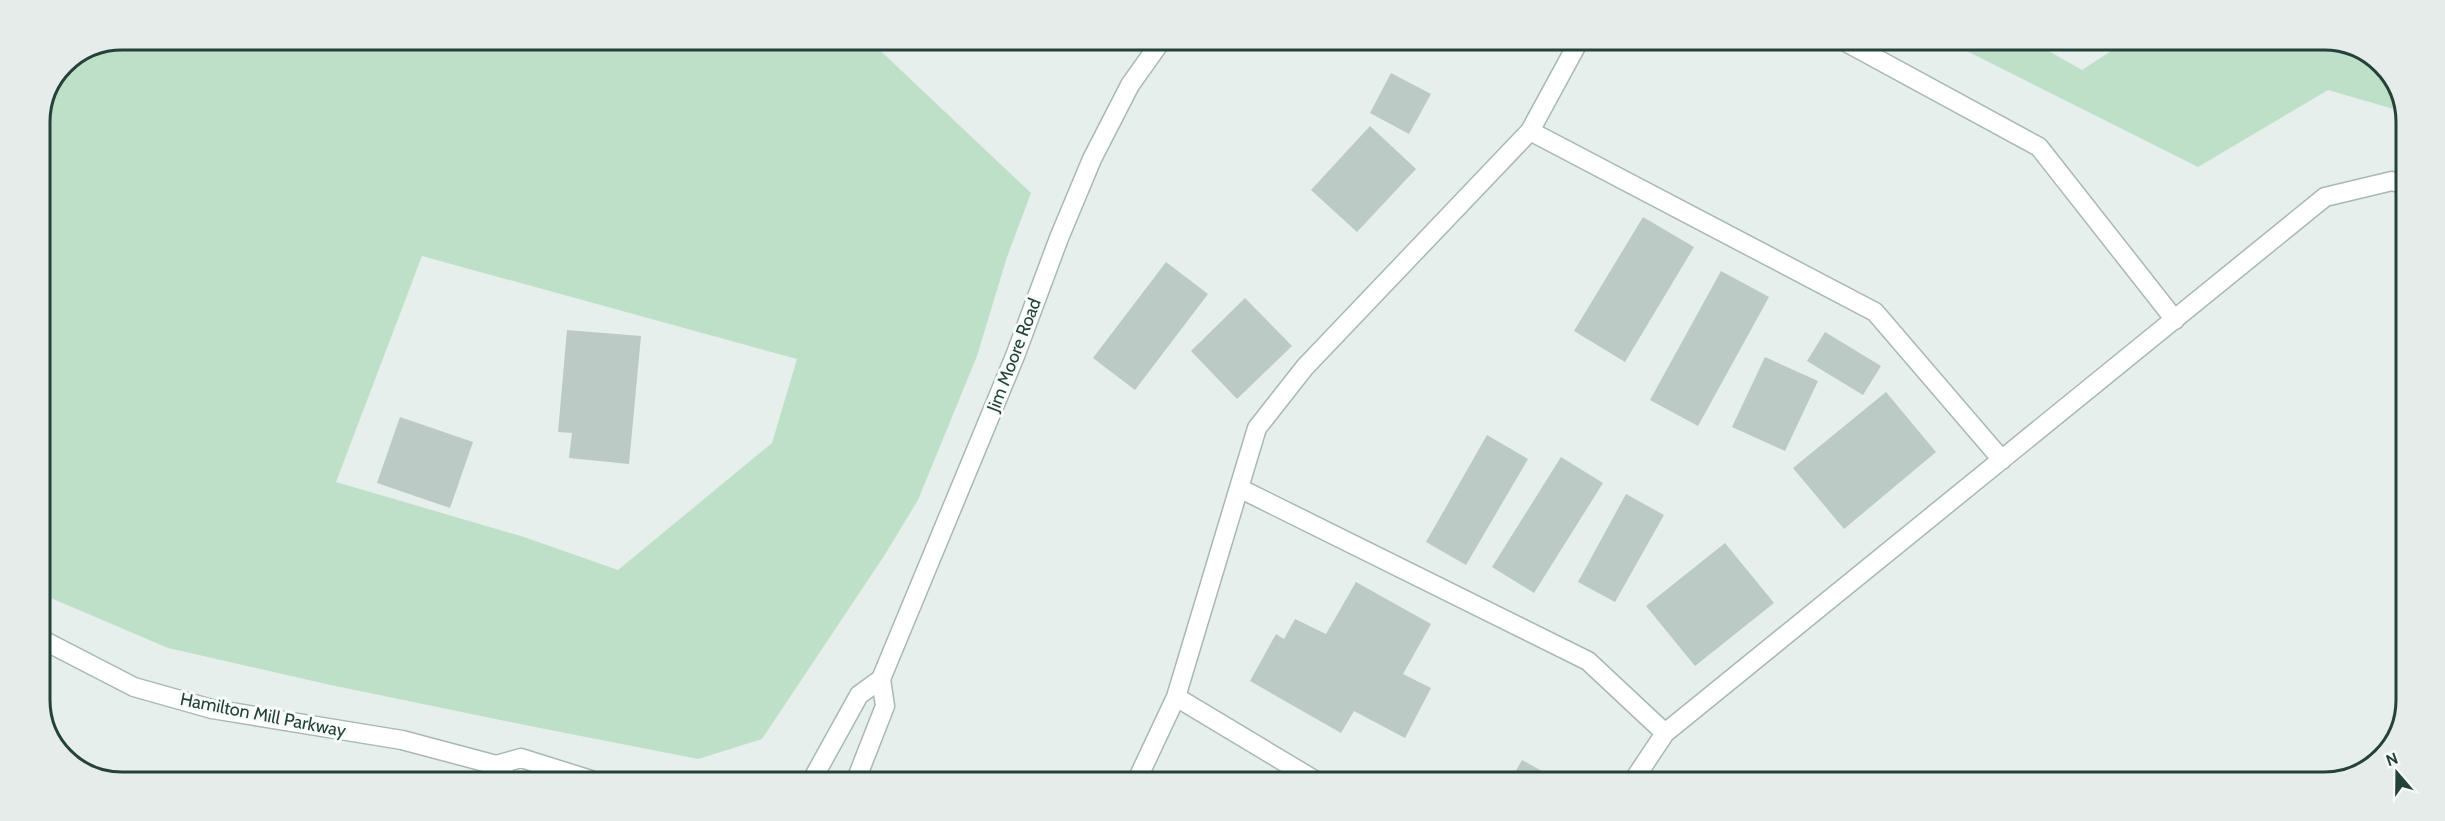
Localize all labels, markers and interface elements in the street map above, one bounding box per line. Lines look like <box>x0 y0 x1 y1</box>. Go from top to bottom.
street label: Jim Moore Road <box>982 295 1046 416</box>
street label: Hamilton Mill Parkway <box>178 688 348 742</box>
north arrow <box>2367 743 2427 803</box>
text: N <box>2383 749 2401 770</box>

